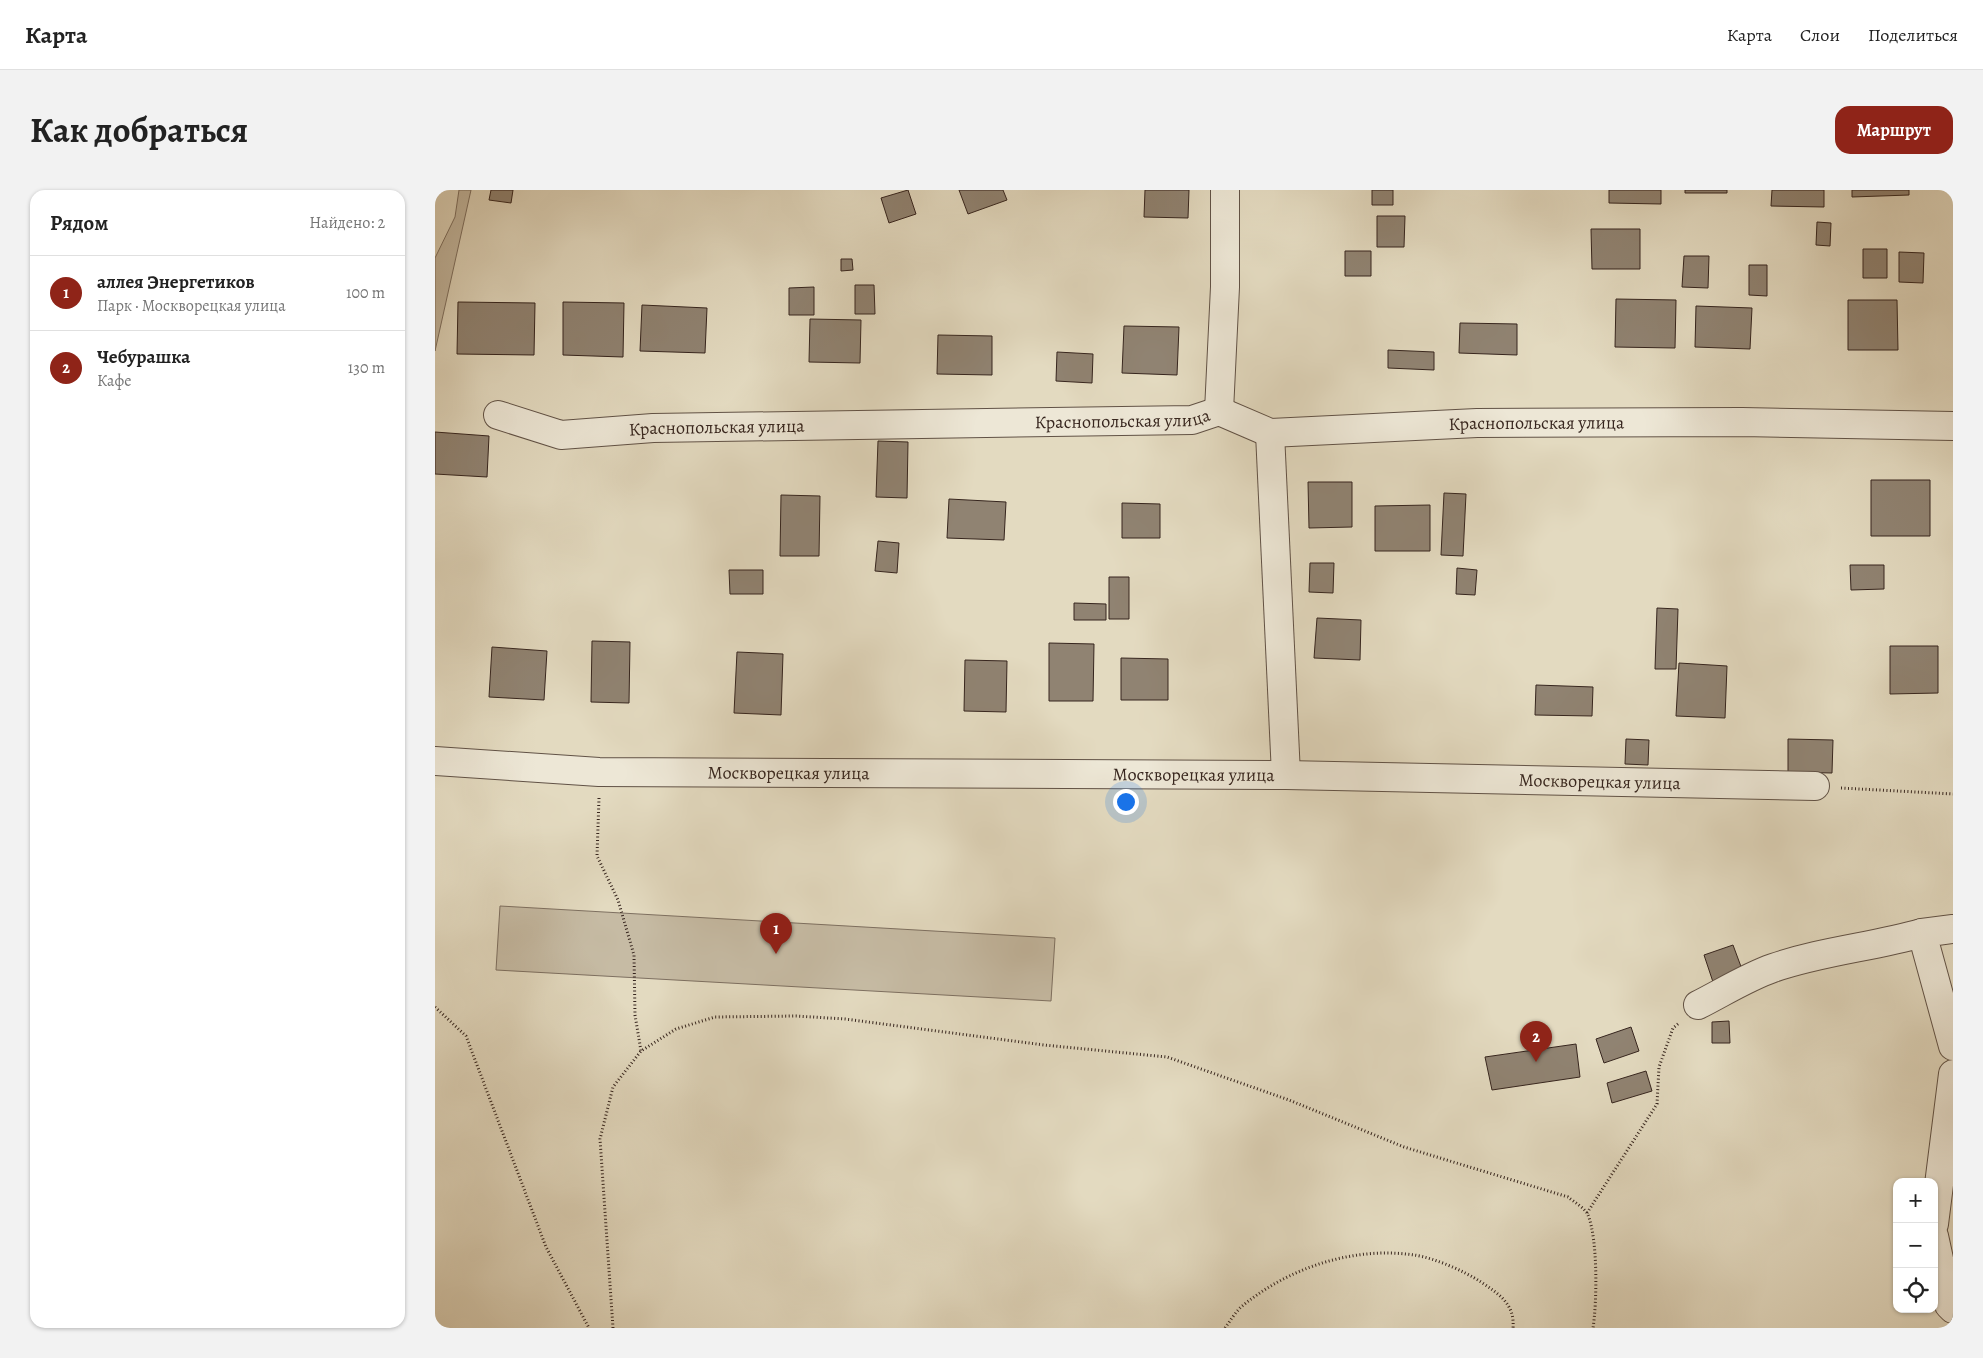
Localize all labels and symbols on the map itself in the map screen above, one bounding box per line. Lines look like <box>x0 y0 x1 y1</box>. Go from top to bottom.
street label: Краснопольская улица <box>1034 403 1214 434</box>
street label: Краснопольская улица <box>1448 410 1625 436</box>
street label: Краснопольская улица <box>628 414 805 442</box>
street label: Москворецкая улица <box>708 760 870 785</box>
street label: Москворецкая улица <box>1113 762 1275 787</box>
street label: Москворецкая улица <box>1518 768 1682 795</box>
your location <box>1113 789 1139 815</box>
pin: 1 <box>760 913 792 954</box>
pin: 2 <box>1520 1021 1552 1062</box>

